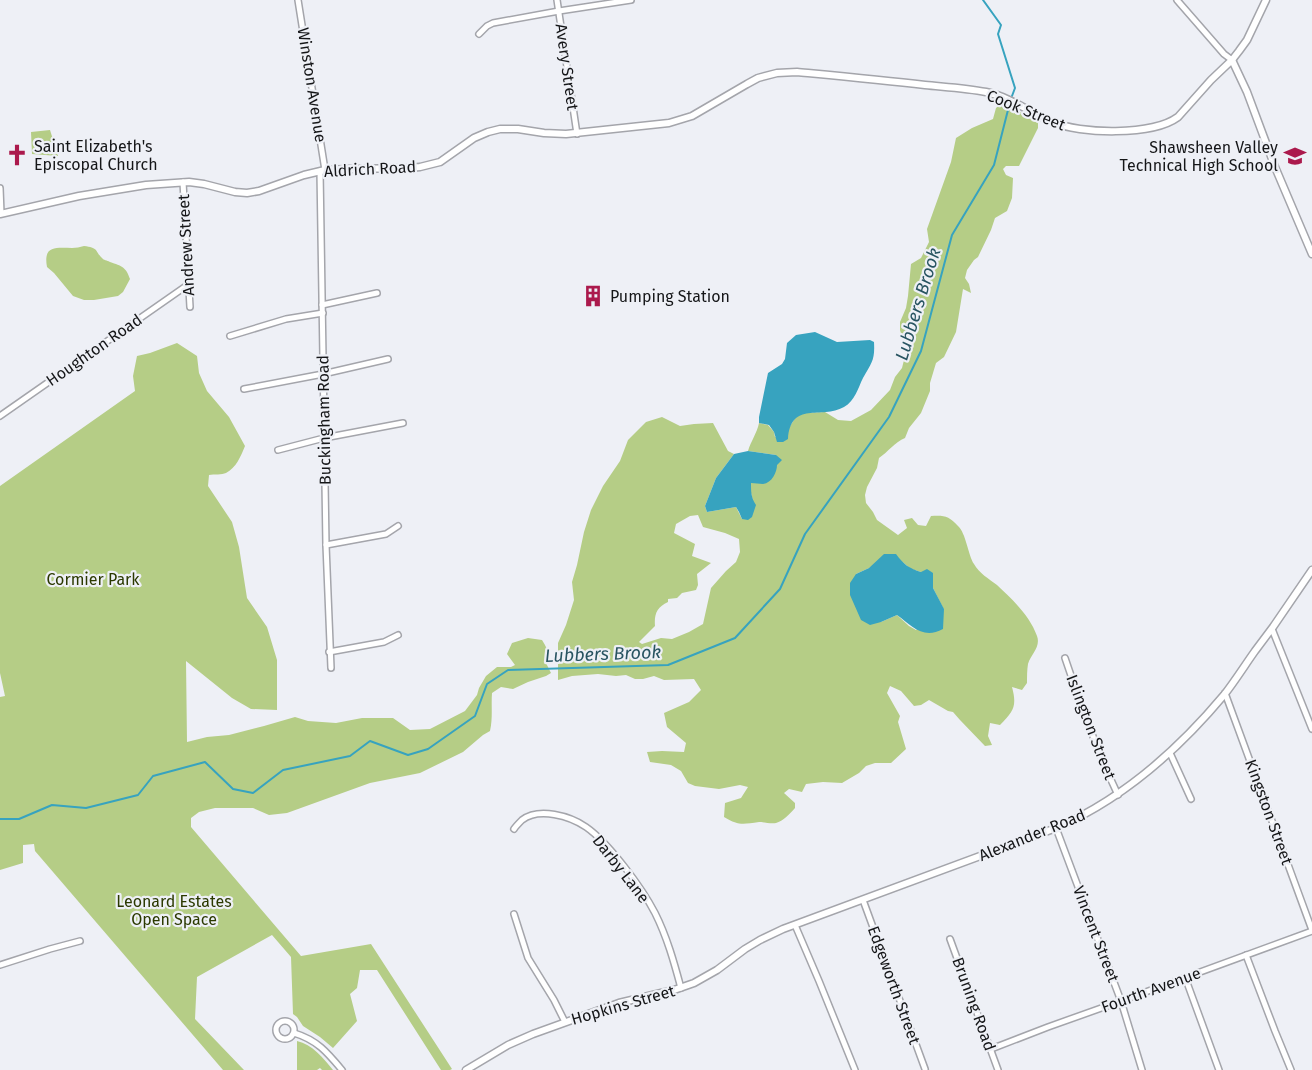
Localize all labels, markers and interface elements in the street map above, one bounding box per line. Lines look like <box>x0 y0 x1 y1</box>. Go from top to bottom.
street label: Avery Street <box>552 22 583 112</box>
street label: Winston Avenue <box>294 26 330 144</box>
street label: Cook Street <box>984 86 1068 134</box>
place label: Saint Elizabeth's Episcopal Church <box>34 137 158 174</box>
place label: Shawsheen Valley Technical High School <box>1120 138 1278 175</box>
church icon: Saint Elizabeth's Episcopal Church <box>4 142 30 168</box>
school or university icon: Shawsheen Valley Technical High School <box>1282 143 1308 169</box>
street label: Aldrich Road <box>323 157 417 181</box>
street label: Andrew Street <box>174 194 198 296</box>
water label: Lubbers Brook <box>890 245 946 363</box>
building icon: Pumping Station <box>580 283 606 309</box>
place label: Pumping Station <box>610 287 730 306</box>
street label: Houghton Road <box>42 310 146 390</box>
street label: Buckingham Road <box>313 355 335 485</box>
park label: Cormier Park <box>46 570 140 589</box>
water label: Lubbers Brook <box>544 641 662 667</box>
street label: Islington Street <box>1062 672 1120 782</box>
street label: Kingston Street <box>1241 757 1297 868</box>
street label: Alexander Road <box>976 805 1088 865</box>
street label: Darby Lane <box>589 831 653 907</box>
street label: Vincent Street <box>1069 883 1123 985</box>
park label: Leonard Estates Open Space <box>116 892 232 929</box>
street label: Edgeworth Street <box>864 923 924 1047</box>
street label: Bruning Road <box>948 955 1000 1053</box>
street label: Fourth Avenue <box>1099 963 1203 1017</box>
street label: Hopkins Street <box>569 981 677 1029</box>

